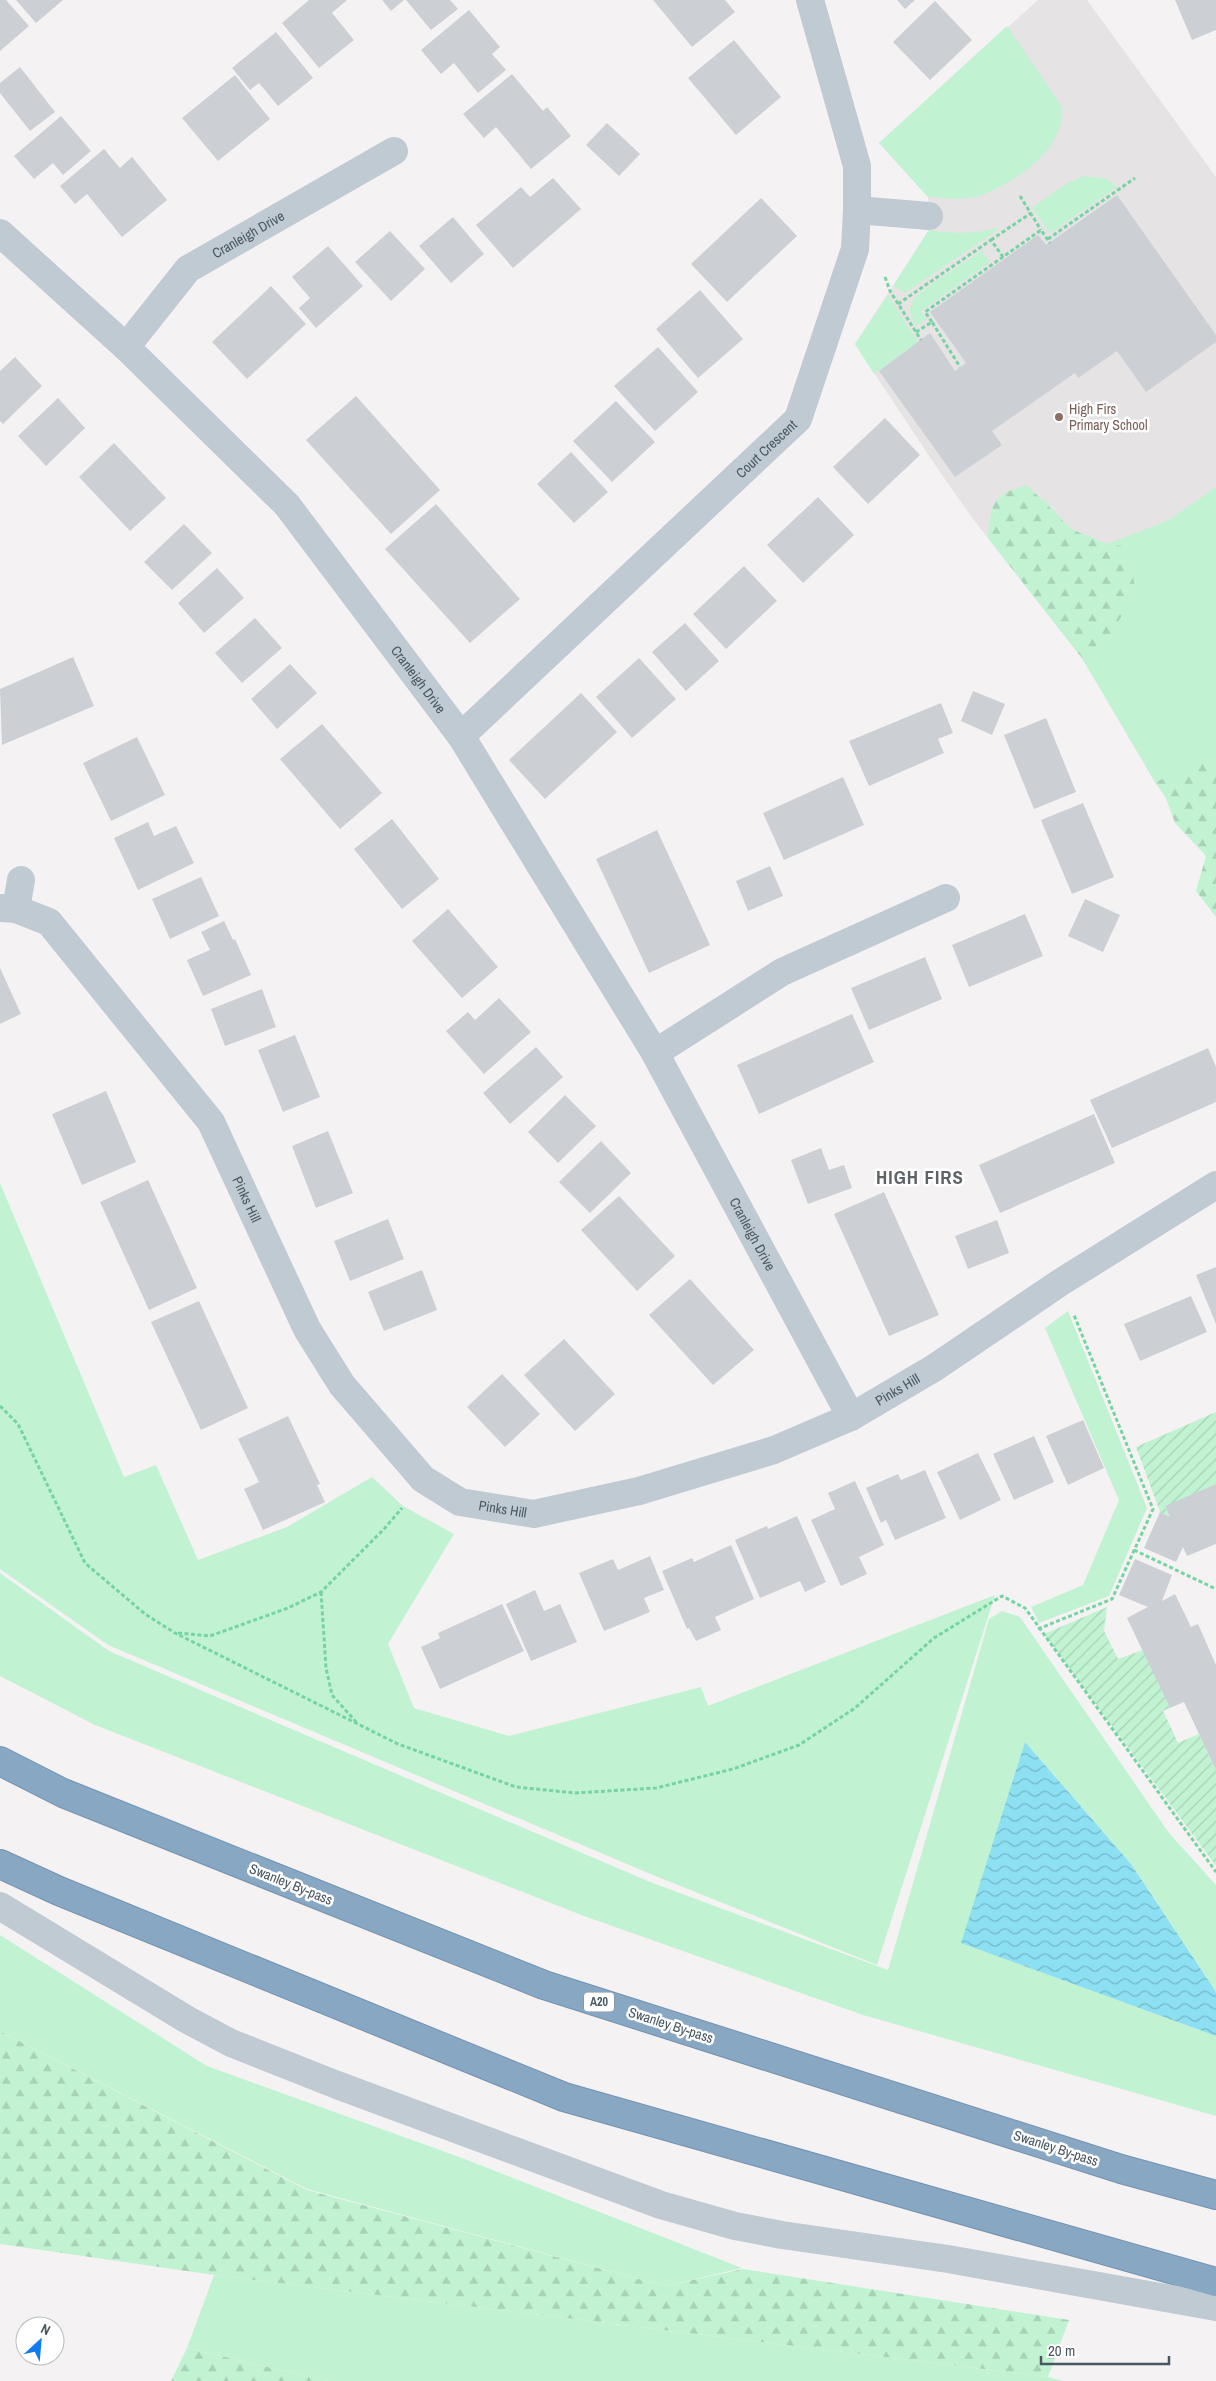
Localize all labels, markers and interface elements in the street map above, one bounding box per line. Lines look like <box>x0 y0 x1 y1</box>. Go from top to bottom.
street label: Cranleigh Drive <box>209 207 288 262</box>
place label: High Firs Primary School <box>1069 400 1147 434</box>
marker: High Firs Primary School <box>1053 411 1065 423</box>
street label: Court Crescent <box>732 416 801 482</box>
street label: Cranleigh Drive <box>387 642 450 717</box>
district label: HIGH FIRS <box>876 1164 964 1190</box>
street label: Pinks Hill <box>228 1173 265 1225</box>
street label: Cranleigh Drive <box>725 1194 780 1274</box>
street label: Pinks Hill <box>872 1369 923 1410</box>
street label: Pinks Hill <box>477 1496 528 1522</box>
street label: Swanley By-pass <box>247 1859 335 1909</box>
road number: A20 <box>584 1992 614 2011</box>
street label: Swanley By-pass <box>626 2003 716 2047</box>
street label: Swanley By-pass <box>1011 2126 1101 2170</box>
north arrow <box>15 2316 65 2366</box>
text: N <box>38 2319 53 2339</box>
scale bar <box>1041 2334 1168 2366</box>
text: 20 m <box>1048 2340 1075 2361</box>

